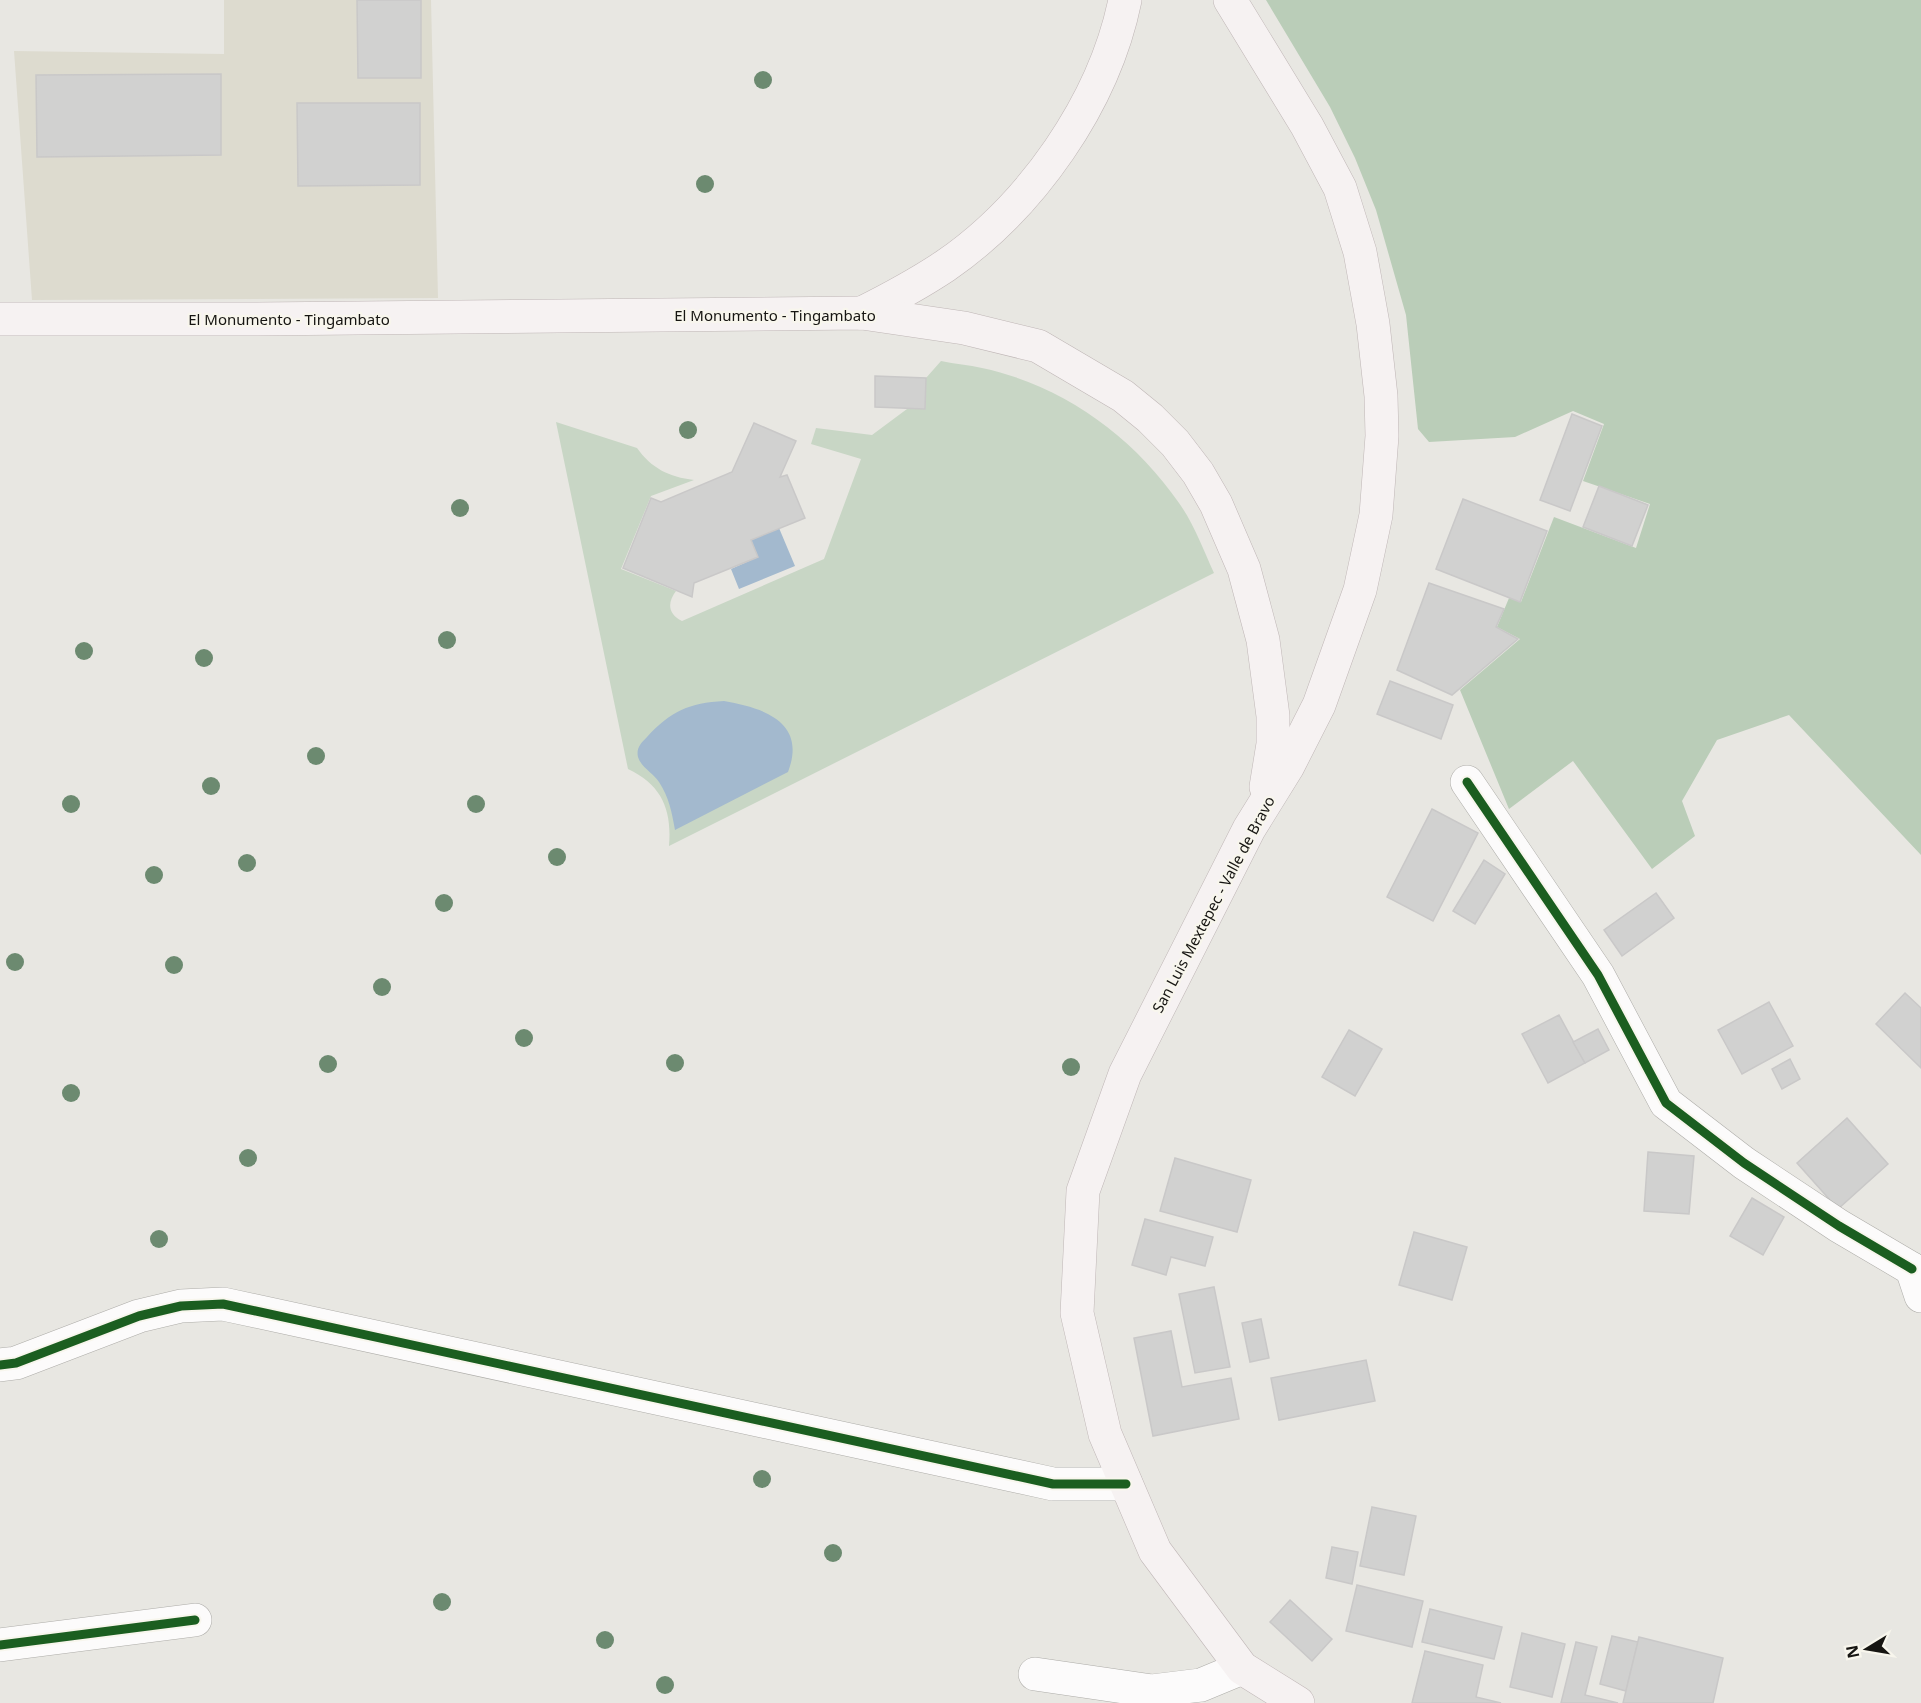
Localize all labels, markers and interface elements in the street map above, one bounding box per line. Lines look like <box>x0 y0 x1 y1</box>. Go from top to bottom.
street label: El Monumento - Tingambato <box>674 305 876 325</box>
street label: El Monumento - Tingambato <box>188 309 390 329</box>
street label: San Luis Mextepec - Valle de Bravo <box>1147 792 1279 1016</box>
north arrow <box>1837 1619 1897 1679</box>
text: N <box>1840 1643 1864 1660</box>

